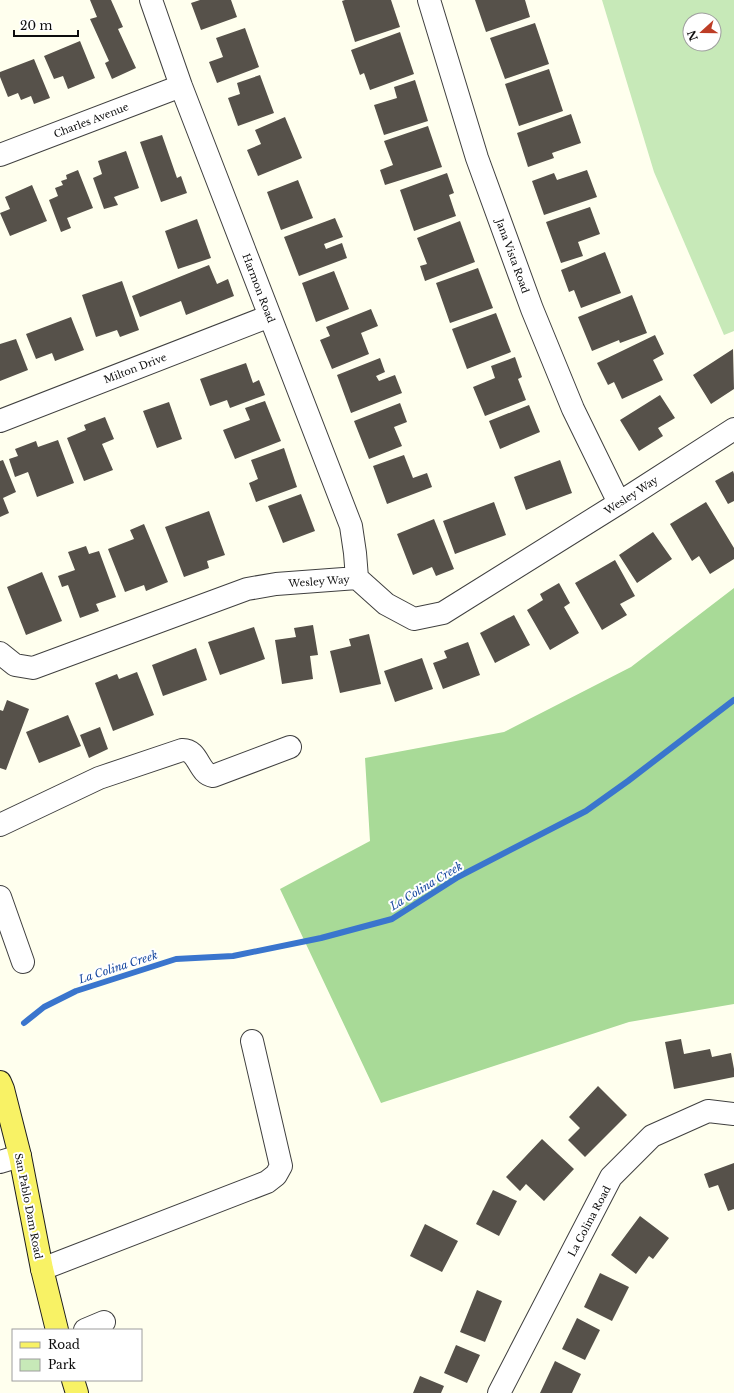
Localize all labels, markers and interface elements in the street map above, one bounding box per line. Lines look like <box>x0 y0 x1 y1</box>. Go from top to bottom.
scale bar <box>14 12 78 38</box>
north arrow <box>682 12 722 52</box>
text: 20 m <box>20 18 52 33</box>
text: N <box>684 28 701 43</box>
street label: Charles Avenue <box>52 100 131 141</box>
street label: Jana Vista Road <box>492 215 532 295</box>
street label: Harmon Road <box>239 252 278 325</box>
street label: Milton Drive <box>102 350 169 386</box>
street label: Wesley Way <box>601 473 661 518</box>
street label: Wesley Way <box>287 573 351 590</box>
water label: La Colina Creek <box>386 859 465 914</box>
water label: La Colina Creek <box>76 948 160 987</box>
street label: San Pablo Dam Road <box>12 1152 45 1260</box>
street label: La Colina Road <box>565 1183 614 1259</box>
legend <box>12 1329 142 1381</box>
text: Road <box>48 1337 80 1352</box>
text: Park <box>48 1357 76 1372</box>

